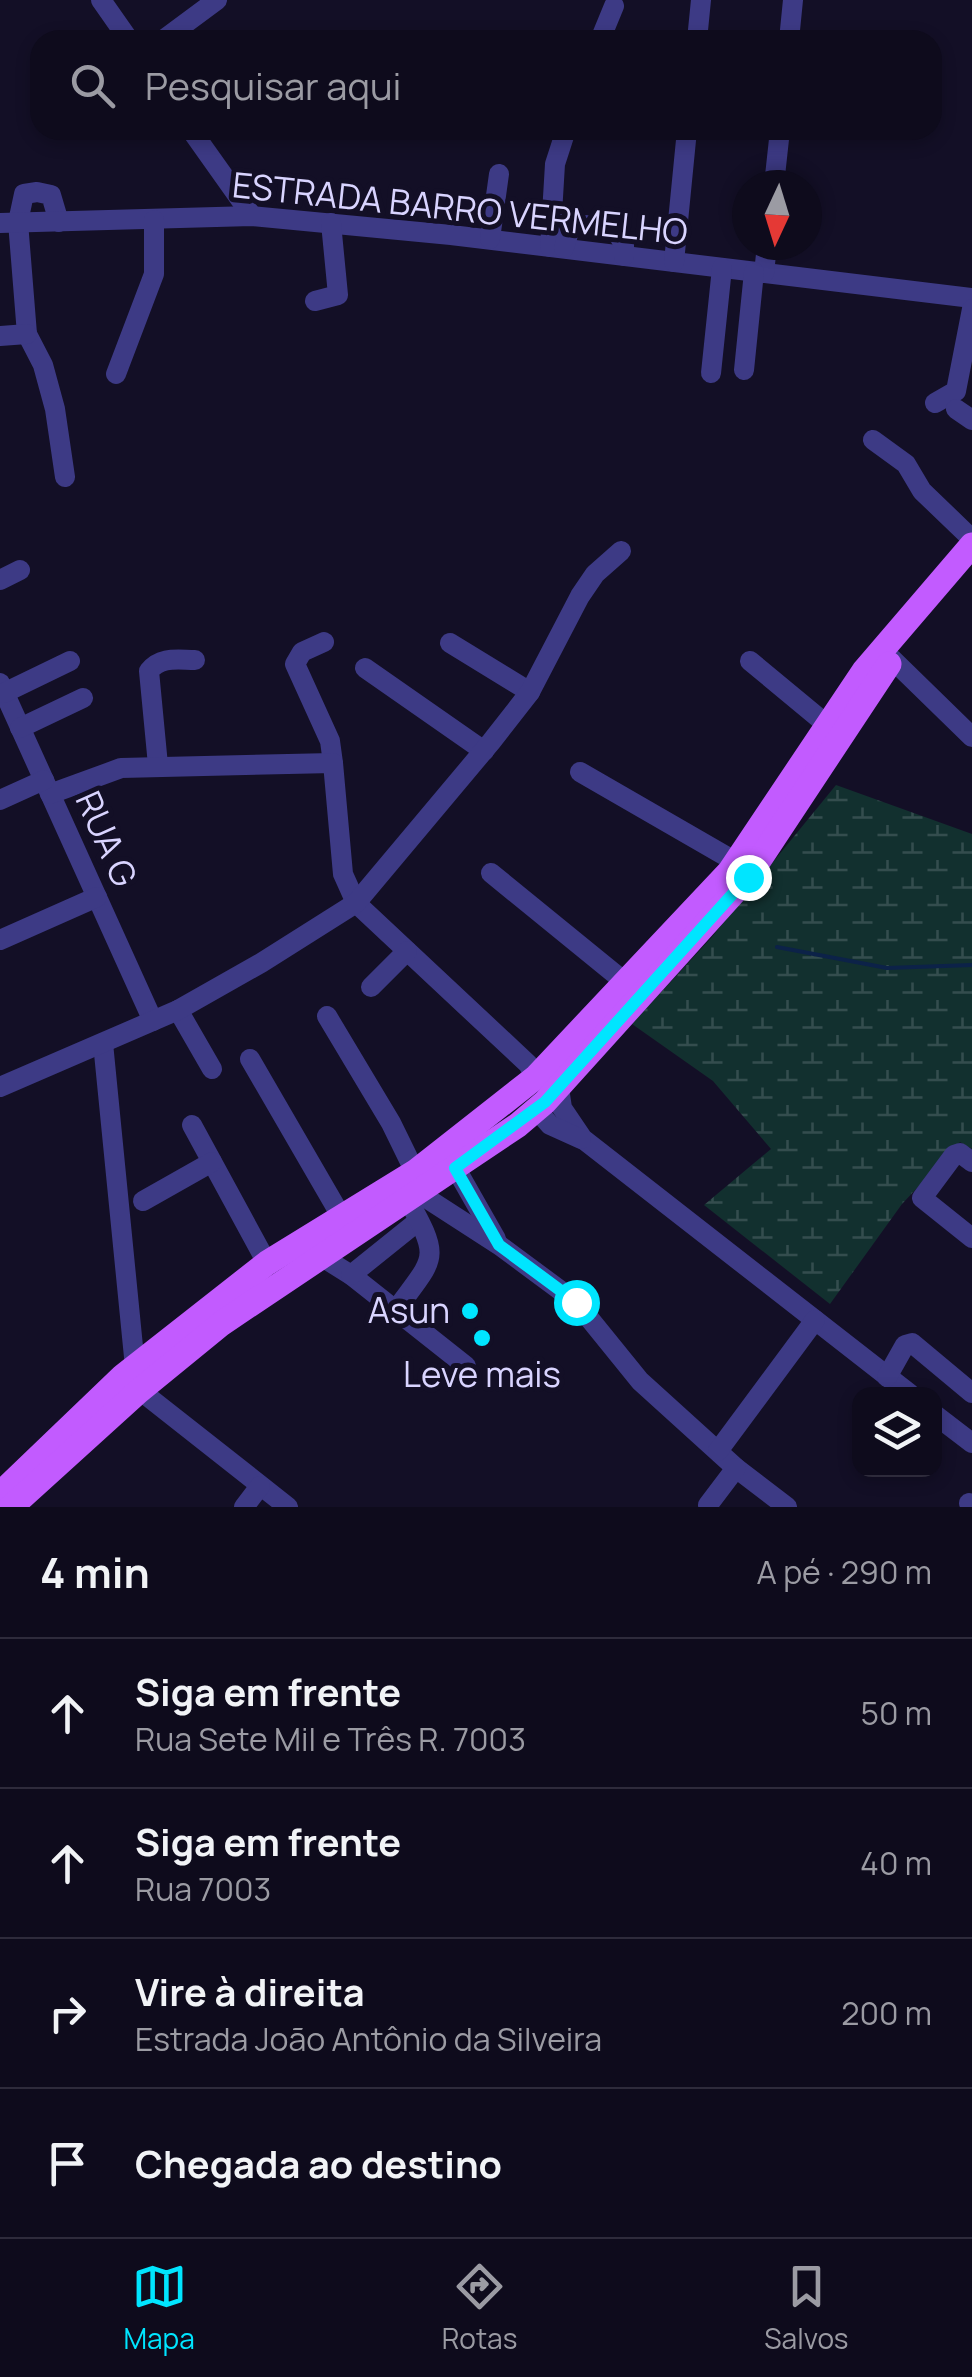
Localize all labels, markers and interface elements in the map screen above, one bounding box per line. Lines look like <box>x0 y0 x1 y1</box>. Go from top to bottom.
search box <box>30 30 942 140</box>
icon: search <box>65 58 120 113</box>
text: Pesquisar aqui <box>145 59 401 111</box>
street label: ESTRADA BARRO VERMELHO <box>230 160 690 256</box>
north arrow <box>732 170 822 260</box>
street label: RUA G <box>65 783 149 894</box>
route end <box>726 855 772 901</box>
route start <box>554 1280 600 1326</box>
place label: Asun <box>368 1286 450 1334</box>
marker: Asun <box>459 1300 481 1322</box>
marker: Leve mais <box>471 1327 493 1349</box>
place label: Leve mais <box>403 1350 561 1398</box>
map controls <box>852 1387 942 1477</box>
button: layers <box>852 1387 942 1477</box>
text: 4 min <box>40 1543 150 1601</box>
text: A pé · 290 m <box>756 1550 932 1594</box>
text: Siga em frente <box>135 1665 401 1717</box>
icon: ahead <box>40 1686 95 1741</box>
text: 50 m <box>860 1691 932 1735</box>
text: Rua Sete Mil e Três R. 7003 <box>135 1717 526 1761</box>
text: Siga em frente <box>135 1815 401 1867</box>
icon: ahead <box>40 1836 95 1891</box>
text: 40 m <box>860 1841 932 1885</box>
text: Rua 7003 <box>135 1867 271 1911</box>
text: Vire à direita <box>135 1965 365 2017</box>
icon: right <box>40 1986 95 2041</box>
text: 200 m <box>841 1991 932 2035</box>
text: Estrada João Antônio da Silveira <box>135 2017 602 2061</box>
icon: arrive <box>40 2136 95 2191</box>
text: Chegada ao destino <box>135 2137 502 2189</box>
tab: Mapa <box>123 2259 195 2357</box>
tab: Rotas <box>442 2259 517 2357</box>
tab: Salvos <box>764 2259 849 2357</box>

